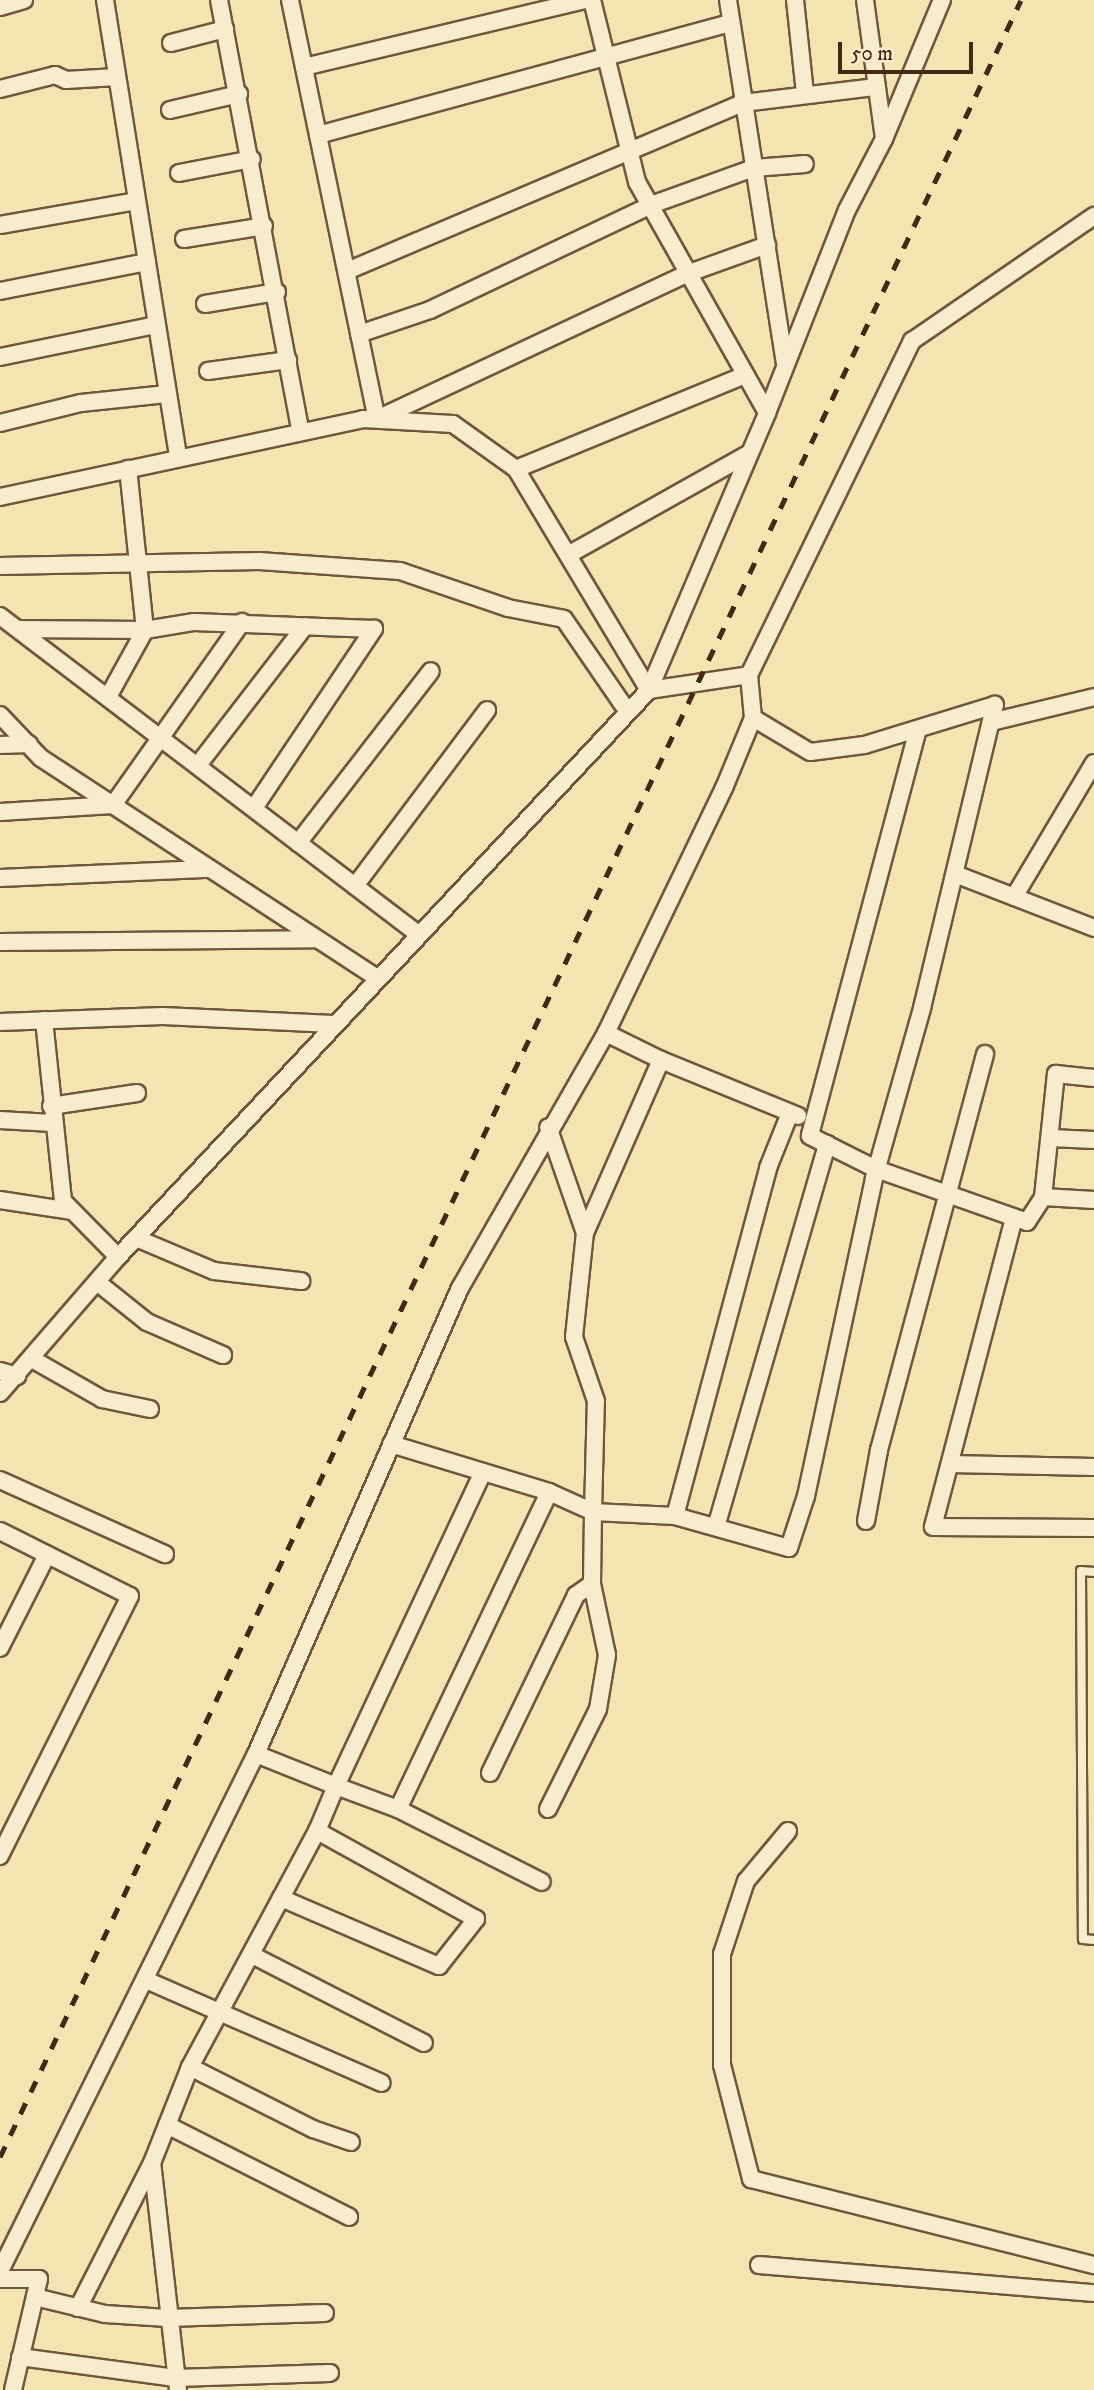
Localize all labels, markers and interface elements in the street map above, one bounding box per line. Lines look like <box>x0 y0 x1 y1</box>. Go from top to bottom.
scale bar <box>842 28 977 72</box>
text: 50 m <box>851 41 893 67</box>

